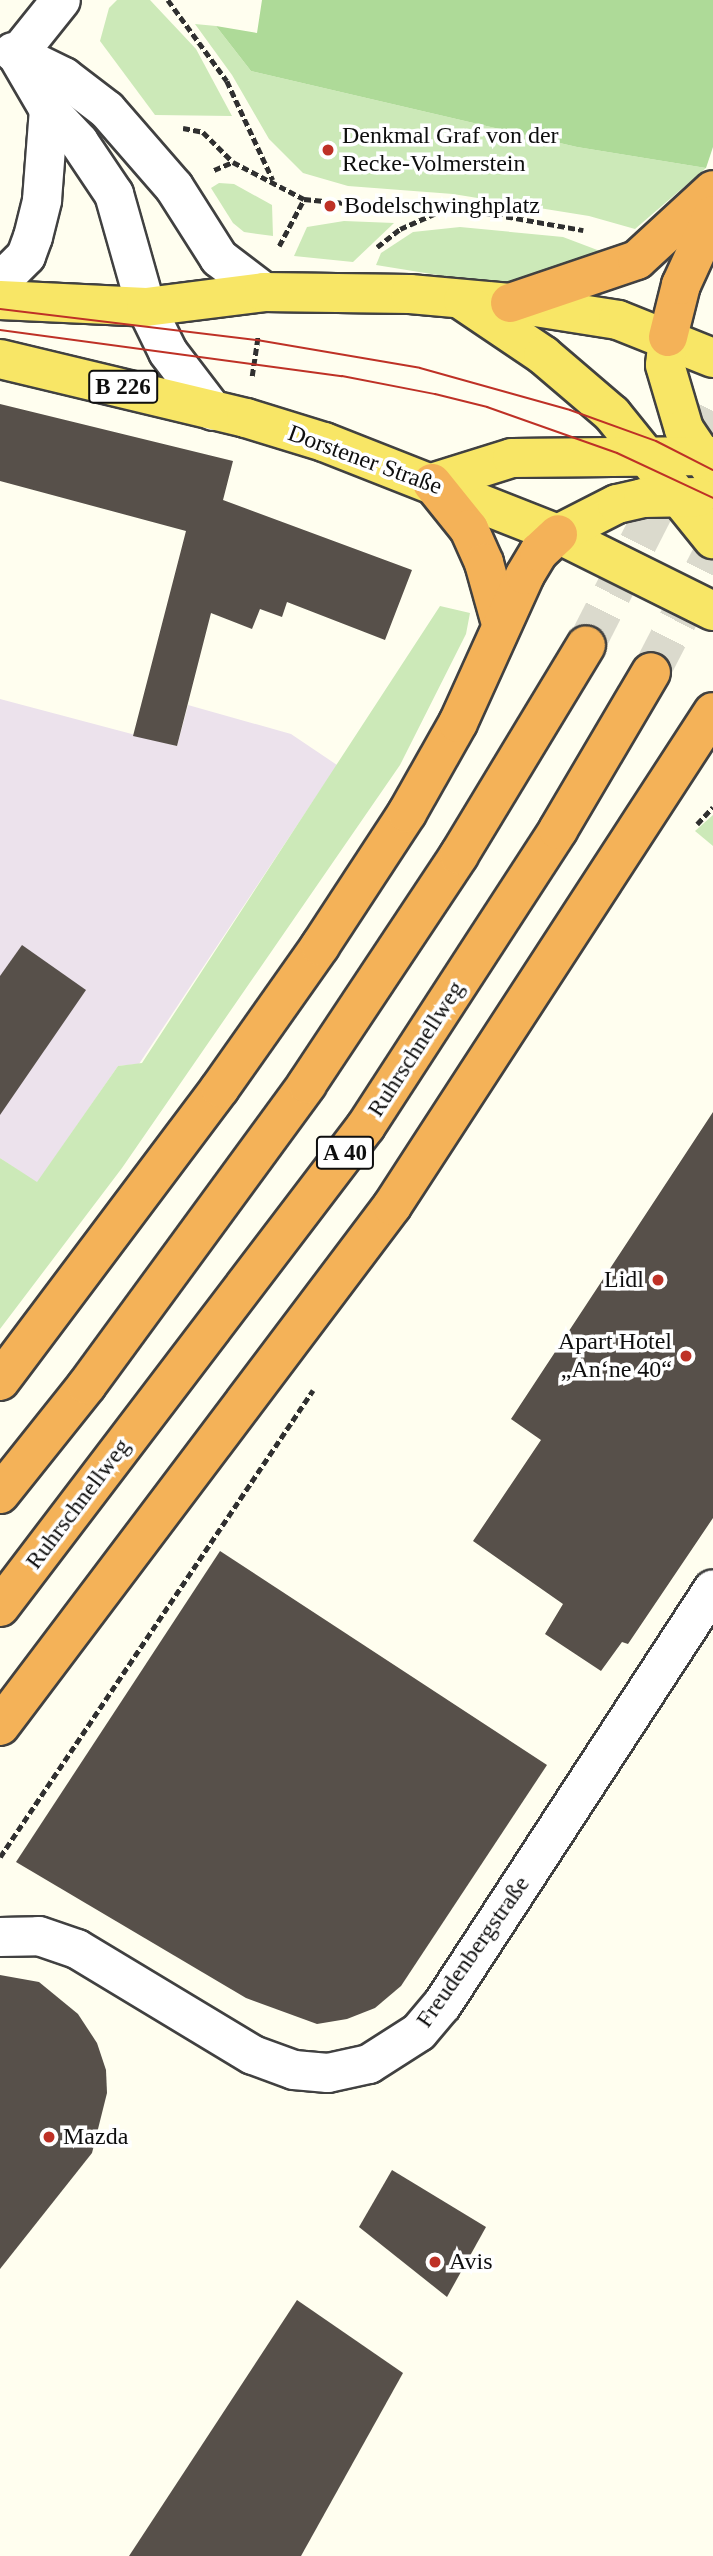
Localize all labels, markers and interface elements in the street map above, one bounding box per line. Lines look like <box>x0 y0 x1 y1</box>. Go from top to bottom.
place label: Denkmal Graf von der Recke-Volmerstein <box>342 122 559 178</box>
marker: Denkmal Graf von der Recke-Volmerstein <box>320 142 336 158</box>
place label: Bodelschwinghplatz <box>344 192 540 220</box>
marker: Bodelschwinghplatz <box>322 198 338 214</box>
road number: B 226 <box>88 368 158 406</box>
street label: Dorstener Straße <box>284 419 446 501</box>
street label: Ruhrschnellweg <box>361 976 471 1122</box>
road number: A 40 <box>315 1134 375 1172</box>
place label: Lidl <box>604 1266 644 1294</box>
marker: Lidl <box>650 1272 666 1288</box>
place label: Apart Hotel „An‘ne 40“ <box>558 1328 672 1384</box>
marker: Apart Hotel „An‘ne 40“ <box>678 1348 694 1364</box>
street label: Ruhrschnellweg <box>20 1433 136 1575</box>
street label: Freudenbergstraße <box>410 1871 536 2033</box>
place label: Mazda <box>63 2123 128 2151</box>
marker: Mazda <box>41 2129 57 2145</box>
place label: Avis <box>449 2248 493 2276</box>
marker: Avis <box>427 2254 443 2270</box>

